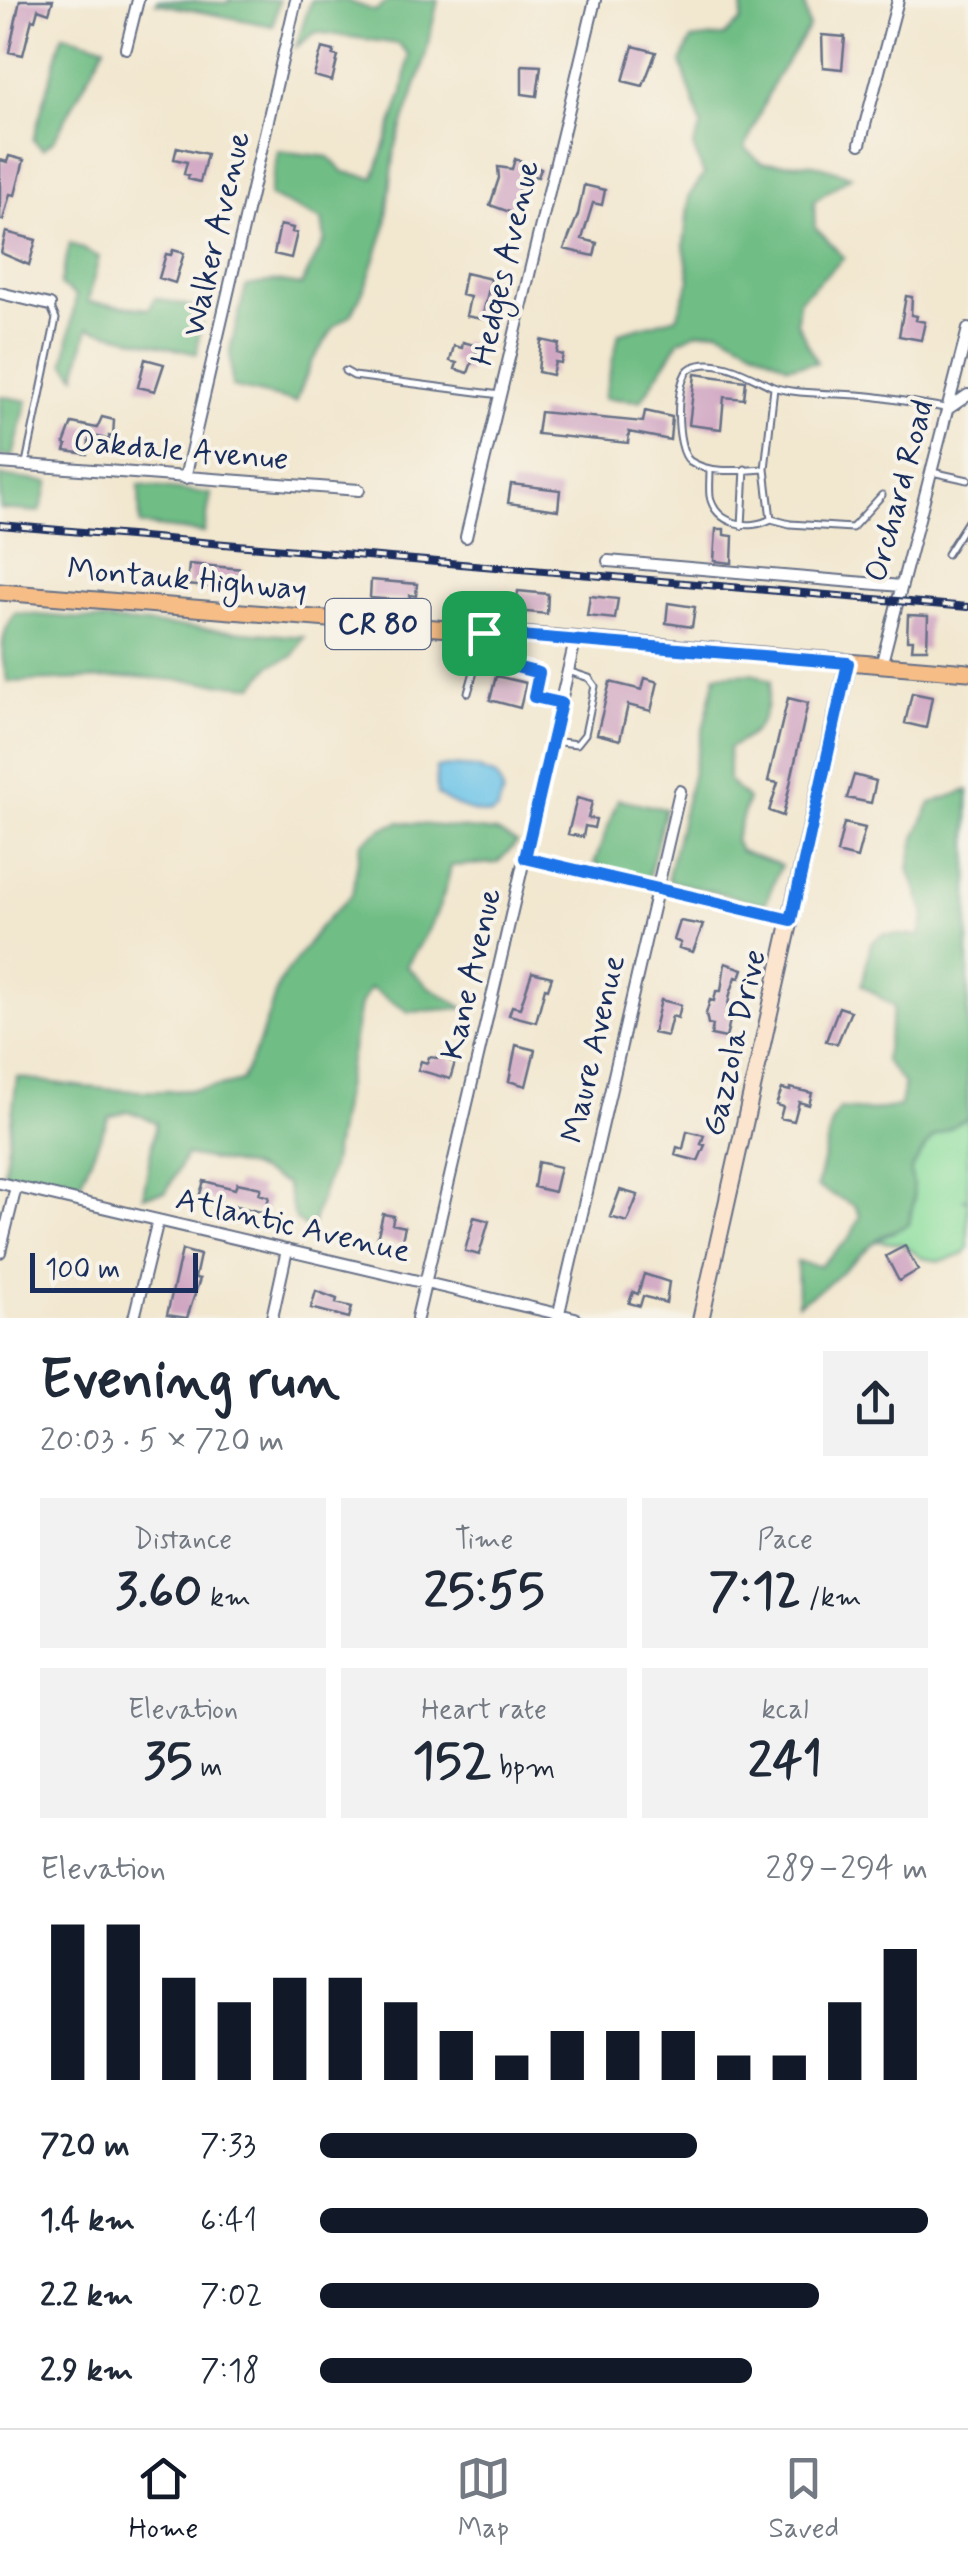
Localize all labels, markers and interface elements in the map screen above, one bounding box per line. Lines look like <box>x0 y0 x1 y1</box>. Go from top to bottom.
street label: Walker Avenue <box>173 127 261 341</box>
street label: Hedges Avenue <box>462 156 552 370</box>
street label: Orchard Road <box>856 395 944 587</box>
street label: Oakdale Avenue <box>72 421 290 481</box>
street label: Montauk Highway <box>65 549 309 613</box>
pin <box>442 591 527 676</box>
road number: CR 80 <box>326 599 430 649</box>
icon: arrive <box>457 606 512 661</box>
street label: Kane Avenue <box>432 884 512 1064</box>
street label: Gazzola Drive <box>693 945 777 1141</box>
street label: Maure Avenue <box>552 951 636 1147</box>
street label: Atlantic Avenue <box>172 1179 414 1273</box>
scale bar <box>30 1248 198 1292</box>
text: 100 m <box>45 1252 120 1289</box>
text: Evening run <box>40 1346 340 1418</box>
button: share <box>823 1351 928 1456</box>
text: 20:03 · 5 × 720 m <box>40 1420 284 1462</box>
text: Distance <box>134 1522 232 1559</box>
text: Time <box>455 1522 513 1559</box>
text: Pace <box>757 1522 813 1559</box>
text: 3.60 <box>115 1559 202 1625</box>
text: 25:55 <box>423 1559 545 1625</box>
text: 7:12 <box>708 1559 801 1625</box>
text: km <box>202 1580 251 1617</box>
text: /km <box>801 1580 862 1617</box>
text: Elevation <box>128 1692 238 1729</box>
text: Heart rate <box>421 1692 547 1729</box>
text: kcal <box>761 1692 809 1729</box>
text: 35 <box>143 1729 193 1795</box>
text: 152 <box>413 1729 491 1795</box>
text: 241 <box>748 1729 822 1795</box>
text: m <box>193 1750 223 1787</box>
text: bpm <box>491 1750 555 1787</box>
text: Elevation <box>40 1848 166 1890</box>
text: 289–294 m <box>766 1848 928 1890</box>
text: 720 m <box>40 2125 130 2167</box>
text: 7:33 <box>200 2125 256 2167</box>
text: 1.4 km <box>40 2200 135 2242</box>
text: 6:41 <box>200 2200 257 2242</box>
text: 2.2 km <box>40 2275 133 2317</box>
text: 7:02 <box>200 2275 263 2317</box>
text: 2.9 km <box>40 2350 133 2392</box>
text: 7:18 <box>200 2350 260 2392</box>
tab: Home <box>129 2451 198 2548</box>
tab: Map <box>456 2451 511 2548</box>
tab: Saved <box>768 2451 839 2548</box>

